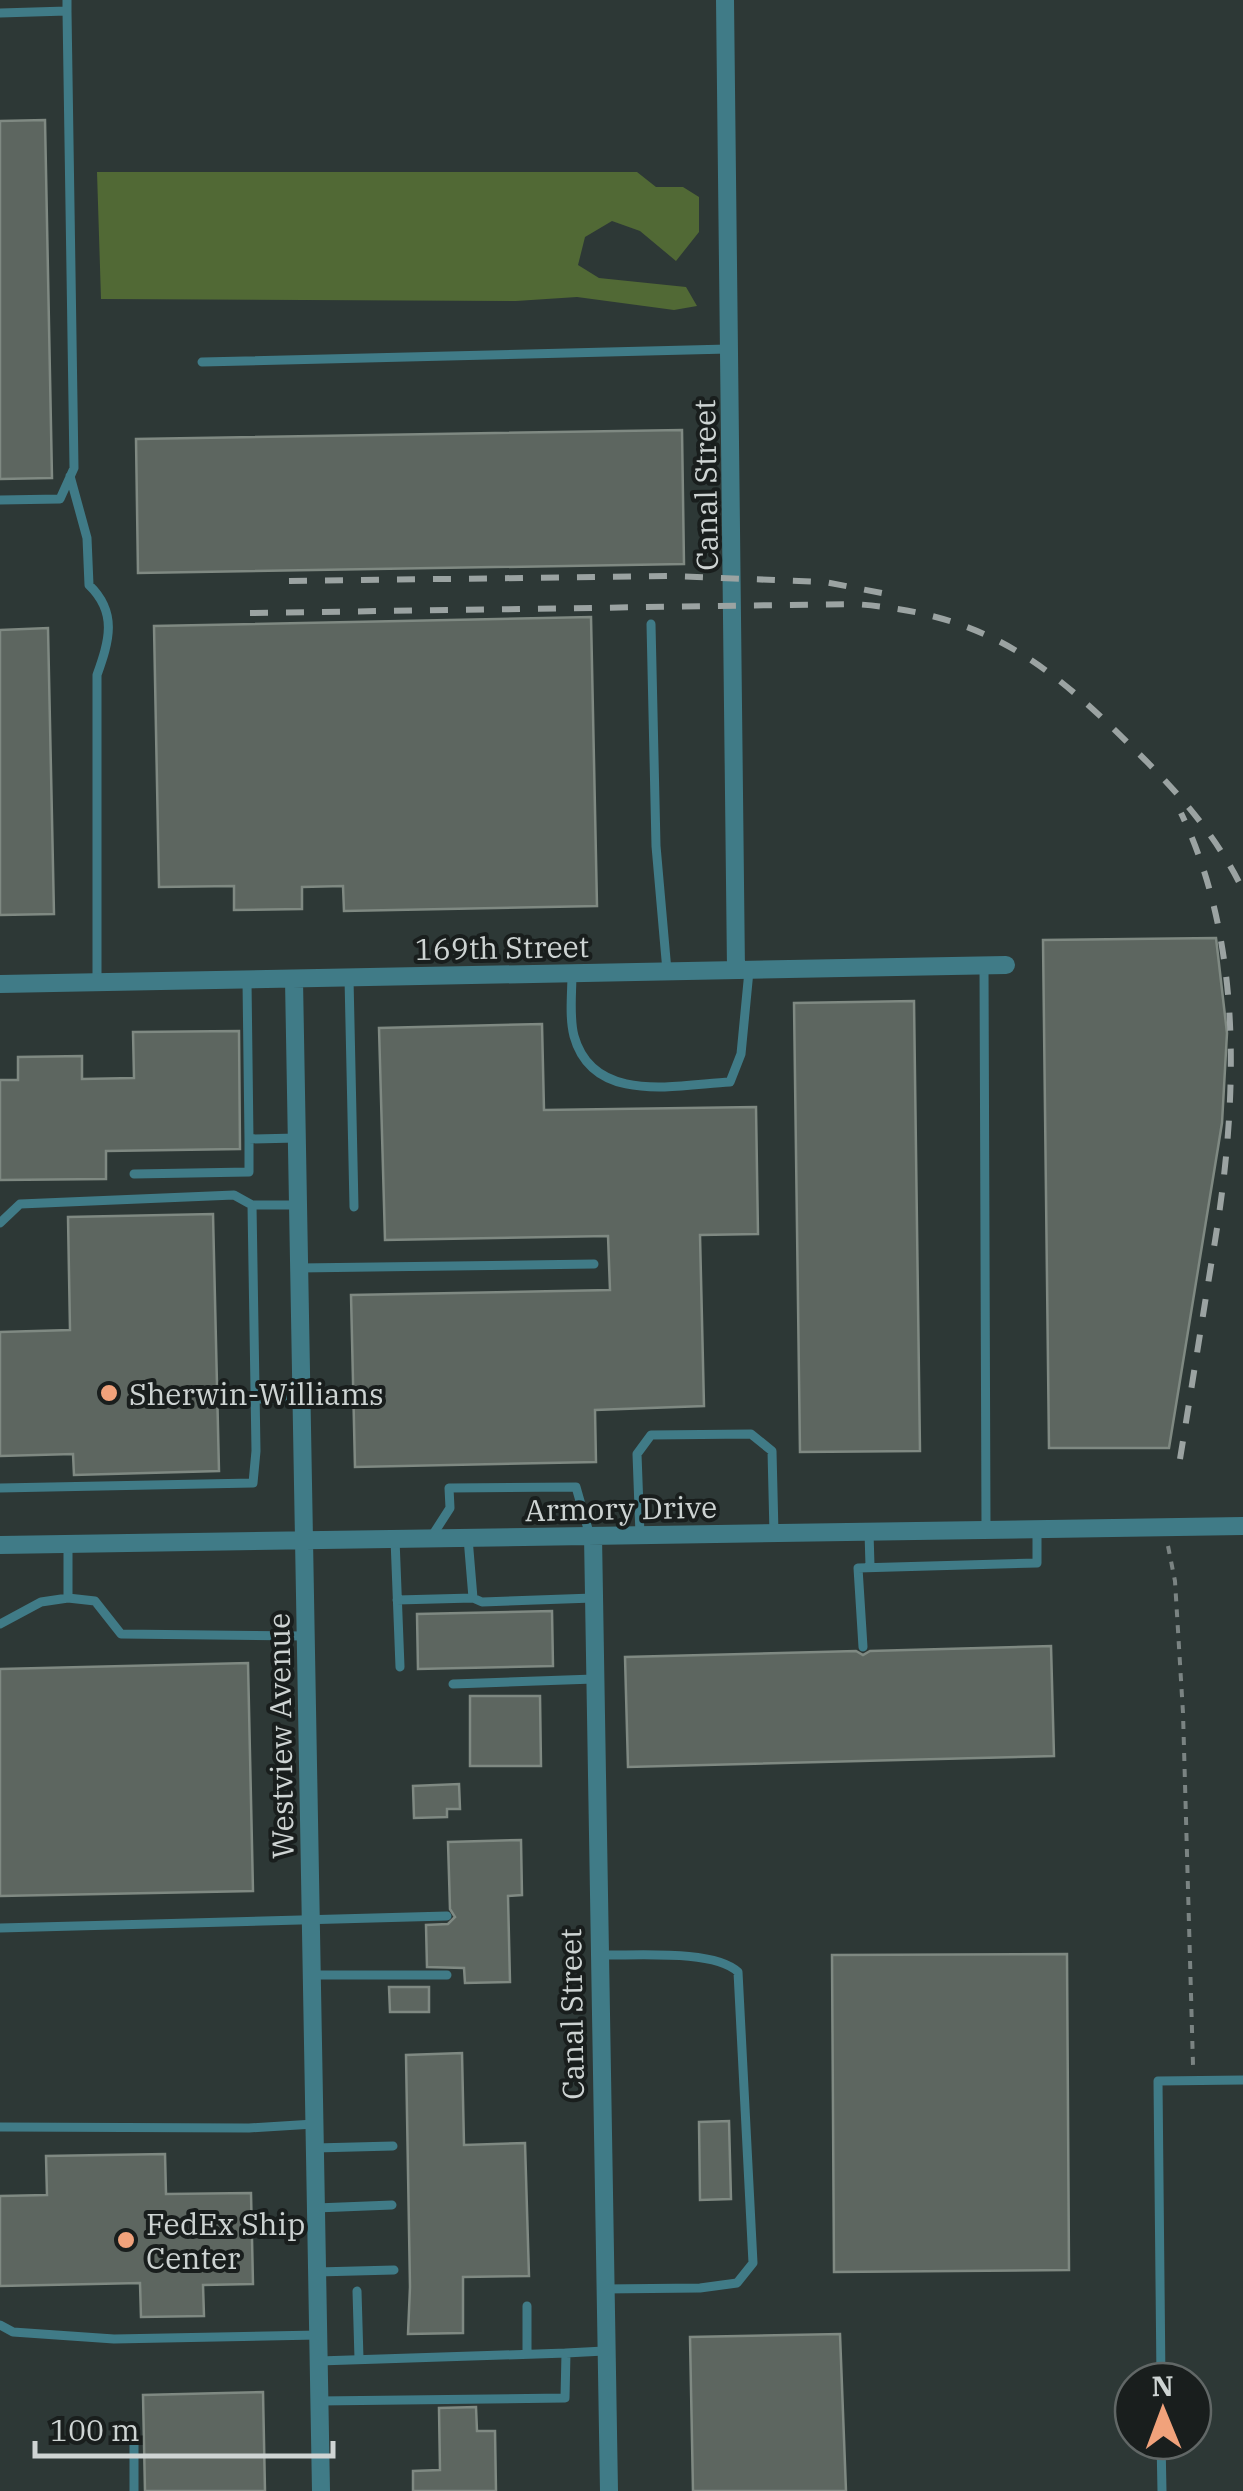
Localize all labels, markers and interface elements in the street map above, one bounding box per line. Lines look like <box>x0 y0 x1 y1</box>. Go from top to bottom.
street label: Canal Street <box>684 399 726 571</box>
street label: 169th Street <box>414 926 590 968</box>
place label: Sherwin-Williams <box>129 1374 384 1413</box>
marker: Sherwin-Williams <box>98 1382 120 1404</box>
street label: Armory Drive <box>525 1487 717 1529</box>
street label: Westview Avenue <box>258 1613 302 1859</box>
street label: Canal Street <box>550 1928 592 2100</box>
place label: FedEx Ship Center <box>146 2204 305 2277</box>
marker: FedEx Ship Center <box>115 2229 137 2251</box>
north arrow <box>1113 2361 1213 2461</box>
text: N <box>1151 2367 1174 2404</box>
scale bar <box>35 2396 332 2458</box>
text: 100 m <box>50 2410 140 2449</box>

